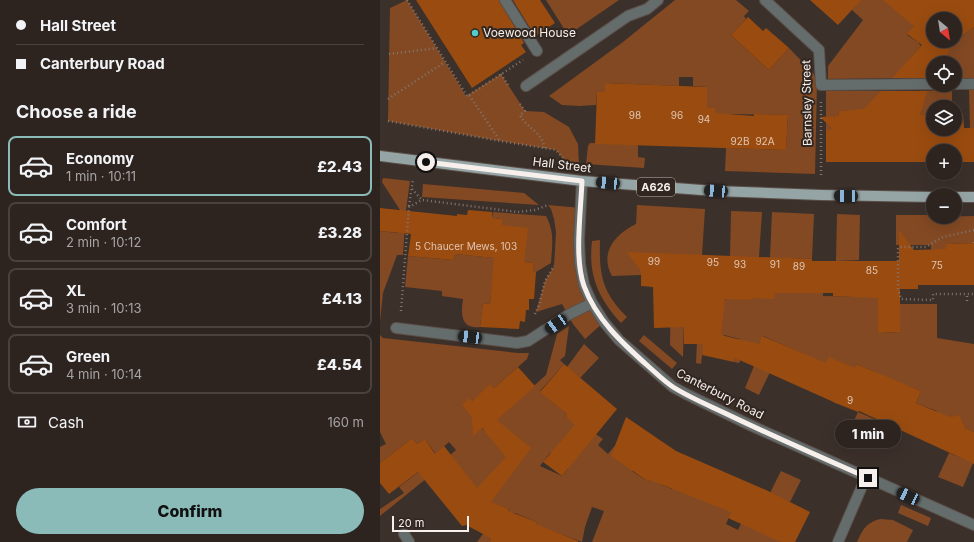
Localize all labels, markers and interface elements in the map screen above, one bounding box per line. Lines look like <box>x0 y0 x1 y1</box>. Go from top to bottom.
north arrow <box>926 12 962 48</box>
map controls <box>926 12 962 224</box>
text: Hall Street <box>40 16 116 35</box>
place label: Voewood House <box>483 25 576 40</box>
marker: Voewood House <box>470 28 480 38</box>
text: Canterbury Road <box>40 54 165 73</box>
button: locate <box>926 56 962 92</box>
street label: Barnsley Street <box>798 60 815 146</box>
button: layers <box>926 100 962 136</box>
text: Choose a ride <box>16 101 137 122</box>
house number: 98 <box>629 109 641 121</box>
house number: 96 <box>671 109 683 121</box>
house number: 94 <box>698 113 710 125</box>
house number: 92B <box>731 135 749 147</box>
house number: 92A <box>755 135 775 147</box>
button: + <box>926 144 962 180</box>
icon: car <box>18 148 54 184</box>
text: Economy <box>66 149 134 168</box>
route start <box>417 153 435 171</box>
street label: Hall Street <box>532 153 592 176</box>
text: £2.43 <box>317 157 362 176</box>
text: 1 min · 10:11 <box>66 168 136 184</box>
car <box>596 176 620 190</box>
road number: A626 <box>637 178 675 196</box>
car <box>704 184 728 198</box>
button: − <box>926 188 962 224</box>
car <box>834 190 858 202</box>
icon: car <box>18 214 54 250</box>
text: Comfort <box>66 215 127 234</box>
text: £3.28 <box>318 223 362 242</box>
text: 2 min · 10:12 <box>66 234 141 250</box>
house number: 5 Chaucer Mews, 103 <box>415 240 517 252</box>
house number: 99 <box>648 255 660 267</box>
house number: 95 <box>707 256 719 268</box>
house number: 93 <box>734 258 746 270</box>
house number: 91 <box>770 258 780 270</box>
house number: 75 <box>931 259 943 271</box>
house number: 89 <box>793 260 805 272</box>
house number: 85 <box>866 264 878 276</box>
icon: car <box>18 280 54 316</box>
text: XL <box>66 281 86 300</box>
text: £4.13 <box>322 289 362 308</box>
text: 3 min · 10:13 <box>66 300 142 316</box>
car <box>543 312 569 336</box>
car <box>457 330 483 344</box>
icon: car <box>18 346 54 382</box>
text: Green <box>66 347 110 366</box>
text: £4.54 <box>317 355 362 374</box>
street label: Canterbury Road <box>674 365 767 422</box>
text: 4 min · 10:14 <box>66 366 142 382</box>
house number: 9 <box>847 394 853 406</box>
icon: cash <box>16 411 38 433</box>
text: Cash <box>48 413 84 432</box>
text: 160 m <box>327 414 364 430</box>
callout: 1 min <box>835 420 901 448</box>
text: 1 min <box>852 426 884 442</box>
route end <box>859 469 877 487</box>
car <box>895 485 921 507</box>
button: Confirm <box>16 488 364 534</box>
scale bar <box>392 514 469 533</box>
text: 20 m <box>398 516 424 530</box>

